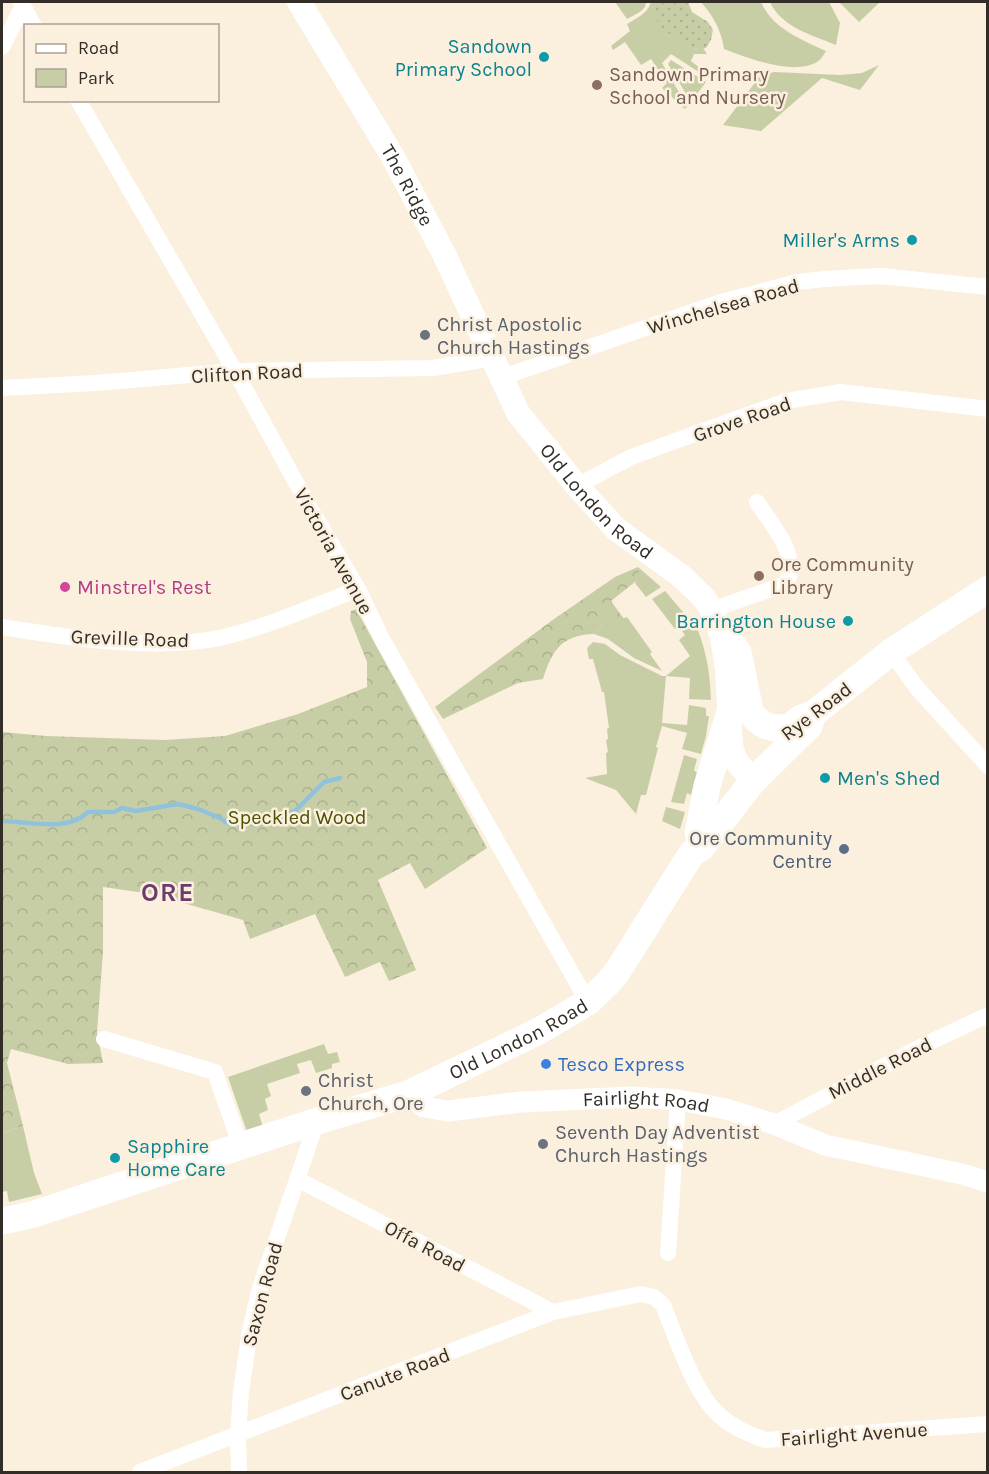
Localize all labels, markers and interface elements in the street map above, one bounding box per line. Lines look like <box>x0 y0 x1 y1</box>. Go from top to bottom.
legend <box>24 24 219 102</box>
place label: Sandown Primary School <box>395 35 532 81</box>
text: Road <box>78 37 119 59</box>
marker: Sandown Primary School <box>537 50 551 64</box>
place label: Sandown Primary School and Nursery <box>609 63 786 109</box>
text: Park <box>78 67 115 89</box>
marker: Sandown Primary School and Nursery <box>590 78 604 92</box>
street label: The Ridge <box>376 140 438 230</box>
place label: Miller's Arms <box>782 229 900 252</box>
marker: Miller's Arms <box>905 233 919 247</box>
street label: Winchelsea Road <box>645 274 802 339</box>
place label: Christ Apostolic Church Hastings <box>437 313 590 359</box>
marker: Christ Apostolic Church Hastings <box>418 328 432 342</box>
street label: Clifton Road <box>191 359 304 388</box>
street label: Grove Road <box>690 392 794 447</box>
street label: Old London Road <box>535 439 658 564</box>
street label: Victoria Avenue <box>289 484 378 618</box>
place label: Ore Community Library <box>771 553 914 599</box>
marker: Ore Community Library <box>752 569 766 583</box>
place label: Minstrel's Rest <box>77 576 212 599</box>
marker: Minstrel's Rest <box>58 580 72 594</box>
place label: Barrington House <box>676 610 836 633</box>
marker: Barrington House <box>841 614 855 628</box>
street label: Greville Road <box>70 625 190 652</box>
street label: Rye Road <box>776 677 856 745</box>
place label: Men's Shed <box>837 767 941 790</box>
marker: Men's Shed <box>818 771 832 785</box>
park label: Speckled Wood <box>227 806 367 829</box>
place label: Ore Community Centre <box>689 827 832 873</box>
marker: Ore Community Centre <box>837 842 851 856</box>
district label: ORE <box>141 877 195 908</box>
street label: Old London Road <box>445 994 592 1085</box>
street label: Middle Road <box>825 1032 936 1104</box>
place label: Tesco Express <box>558 1053 685 1076</box>
marker: Tesco Express <box>539 1057 553 1071</box>
place label: Christ Church, Ore <box>318 1069 423 1115</box>
marker: Christ Church, Ore <box>299 1084 313 1098</box>
street label: Fairlight Road <box>582 1086 712 1118</box>
place label: Seventh Day Adventist Church Hastings <box>555 1121 760 1167</box>
place label: Sapphire Home Care <box>127 1135 226 1181</box>
marker: Seventh Day Adventist Church Hastings <box>536 1137 550 1151</box>
marker: Sapphire Home Care <box>108 1151 122 1165</box>
street label: Offa Road <box>380 1216 469 1277</box>
street label: Saxon Road <box>238 1239 287 1349</box>
street label: Canute Road <box>337 1343 453 1406</box>
street label: Fairlight Avenue <box>780 1418 928 1451</box>

